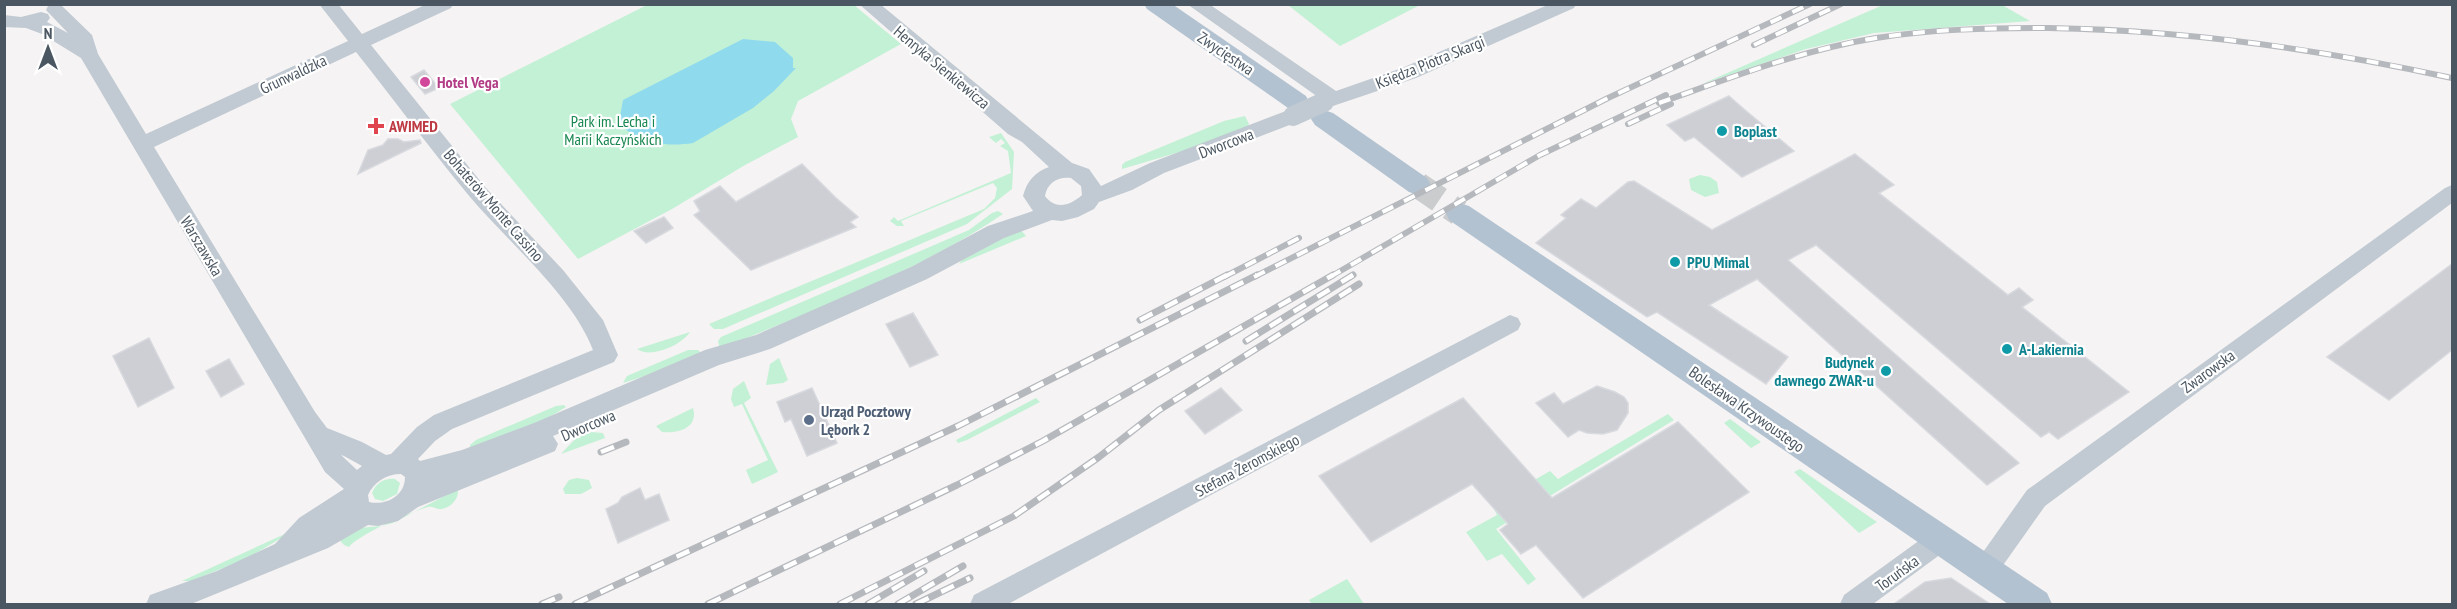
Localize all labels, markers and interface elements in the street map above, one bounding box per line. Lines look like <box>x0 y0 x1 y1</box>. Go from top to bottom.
north arrow <box>18 18 78 78</box>
street label: Henryka Sienkiewicza <box>890 21 994 113</box>
text: N <box>44 23 52 43</box>
street label: Zwycięstwa <box>1194 27 1258 79</box>
street label: Księdza Piotra Skargi <box>1373 31 1487 93</box>
street label: Grunwaldzka <box>257 50 329 98</box>
place label: Hotel Vega <box>437 72 499 92</box>
marker: Hotel Vega <box>418 75 432 89</box>
park label: Park im. Lecha i Marii Kaczyńskich <box>564 111 662 149</box>
place label: AWIMED <box>388 116 438 136</box>
marker: AWIMED <box>367 117 385 135</box>
place label: Boplast <box>1734 121 1777 141</box>
street label: Dworcowa <box>1196 123 1256 163</box>
marker: Boplast <box>1715 124 1729 138</box>
street label: Bohaterów Monte Cassino <box>440 145 548 265</box>
street label: Warszawska <box>176 213 228 279</box>
place label: PPU Mimal <box>1687 252 1749 272</box>
marker: PPU Mimal <box>1668 255 1682 269</box>
place label: A-Lakiernia <box>2018 339 2084 359</box>
marker: A-Lakiernia <box>2000 342 2014 356</box>
street label: Zwarowska <box>2177 345 2239 397</box>
place label: Budynek dawnego ZWAR-u <box>1774 352 1874 390</box>
street label: Bolesława Krzywoustego <box>1685 362 1809 456</box>
marker: Budynek dawnego ZWAR-u <box>1879 364 1893 378</box>
place label: Urząd Pocztowy Lębork 2 <box>821 401 911 439</box>
street label: Dworcowa <box>558 405 618 445</box>
marker: Urząd Pocztowy Lębork 2 <box>802 413 816 427</box>
street label: Stefana Żeromskiego <box>1192 429 1302 501</box>
street label: Toruńska <box>1871 551 1923 595</box>

